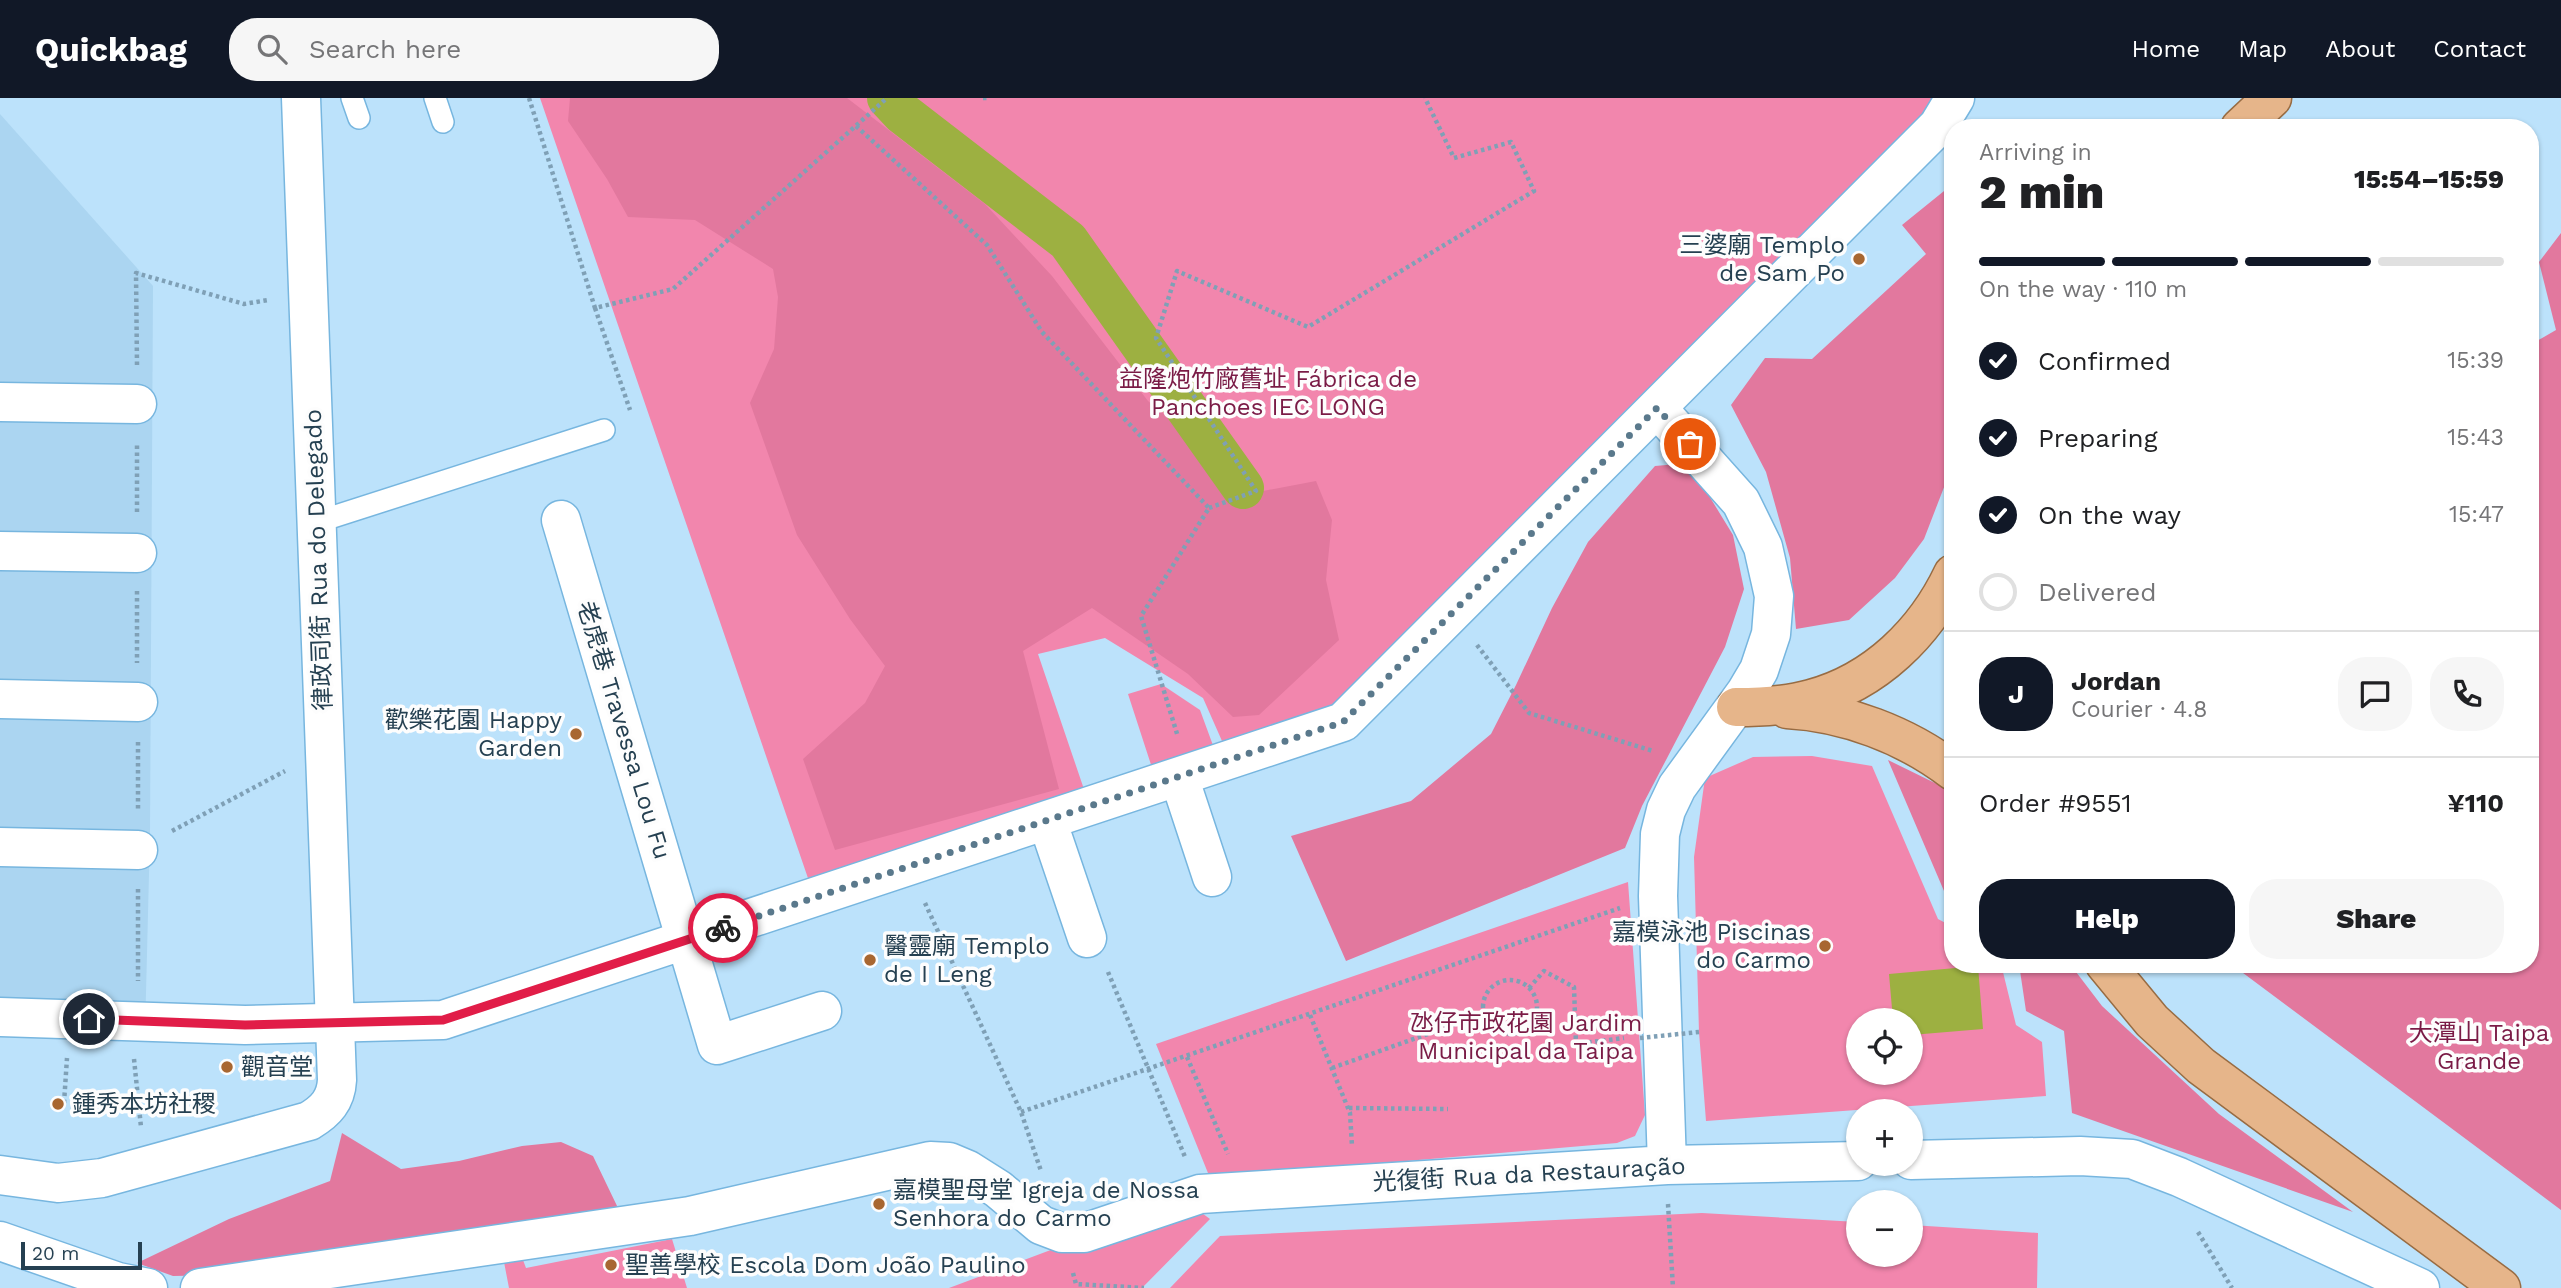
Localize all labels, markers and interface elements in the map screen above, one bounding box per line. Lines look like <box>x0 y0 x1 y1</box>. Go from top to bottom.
search box <box>229 18 719 81</box>
text: Quickbag <box>35 30 187 69</box>
icon: search <box>253 30 291 68</box>
text: Search here <box>309 34 461 64</box>
text: Home <box>2132 35 2200 63</box>
text: Map <box>2238 35 2287 63</box>
text: About <box>2325 35 2395 63</box>
text: Contact <box>2433 35 2526 63</box>
text: Arriving in <box>1979 139 2092 166</box>
text: 15:54–15:59 <box>2354 164 2504 194</box>
text: 2 min <box>1979 165 2104 219</box>
place label: 三婆廟 Templo de Sam Po <box>1679 231 1845 287</box>
marker: 三婆廟 Templo de Sam Po <box>1851 251 1867 267</box>
text: On the way · 110 m <box>1979 276 2187 303</box>
icon: check <box>1979 342 2017 380</box>
text: Confirmed <box>2038 346 2171 376</box>
text: 15:39 <box>2447 347 2504 374</box>
park label: 益隆炮竹廠舊址 Fábrica de Panchoes IEC LONG <box>1119 365 1417 421</box>
street label: 律政司街 Rua do Delegado <box>299 409 337 711</box>
pin <box>1660 414 1720 474</box>
icon: check <box>1979 419 2017 457</box>
text: Preparing <box>2038 423 2158 453</box>
text: 15:43 <box>2447 424 2504 451</box>
icon: bag <box>1671 425 1709 463</box>
icon: check <box>1979 496 2017 534</box>
text: On the way <box>2038 500 2181 530</box>
text: 15:47 <box>2449 501 2504 528</box>
text: Delivered <box>2038 577 2157 607</box>
street label: 老虎巷 Travessa Lou Fu <box>571 598 677 862</box>
button: chat <box>2338 657 2412 731</box>
button: phone <box>2430 657 2504 731</box>
text: Jordan <box>2071 666 2161 696</box>
text: J <box>2008 679 2024 709</box>
text: Courier · 4.8 <box>2071 696 2207 723</box>
place label: 歡樂花園 Happy Garden <box>385 706 563 762</box>
marker: 歡樂花園 Happy Garden <box>568 726 584 742</box>
text: Order #9551 <box>1979 788 2132 818</box>
text: ¥110 <box>2448 788 2504 818</box>
button: Help <box>1979 879 2235 959</box>
button: Share <box>2249 879 2504 959</box>
courier <box>688 893 758 963</box>
icon: bike <box>704 909 742 947</box>
place label: 嘉模泳池 Piscinas do Carmo <box>1612 918 1811 974</box>
place label: 醫靈廟 Templo de I Leng <box>884 932 1050 988</box>
marker: 嘉模泳池 Piscinas do Carmo <box>1817 938 1833 954</box>
marker: 醫靈廟 Templo de I Leng <box>862 952 878 968</box>
pin <box>59 989 119 1049</box>
icon: home <box>70 1000 108 1038</box>
map controls <box>1846 1008 1923 1267</box>
button: locate <box>1846 1008 1923 1085</box>
park label: 氹仔市政花園 Jardim Municipal da Taipa <box>1410 1009 1642 1065</box>
park label: 大潭山 Taipa Grande <box>2409 1019 2549 1075</box>
place label: 觀音堂 <box>241 1053 313 1081</box>
marker: 觀音堂 <box>219 1059 235 1075</box>
place label: 鍾秀本坊社稷 <box>72 1090 216 1118</box>
marker: 鍾秀本坊社稷 <box>50 1096 66 1112</box>
button: + <box>1846 1099 1923 1176</box>
street label: 光復街 Rua da Restauração <box>1372 1152 1686 1196</box>
place label: 嘉模聖母堂 Igreja de Nossa Senhora do Carmo <box>893 1176 1199 1232</box>
button: − <box>1846 1190 1923 1267</box>
marker: 嘉模聖母堂 Igreja de Nossa Senhora do Carmo <box>871 1196 887 1212</box>
scale bar <box>21 1239 142 1271</box>
text: 20 m <box>32 1242 79 1265</box>
place label: 聖善學校 Escola Dom João Paulino <box>625 1251 1026 1279</box>
marker: 聖善學校 Escola Dom João Paulino <box>603 1257 619 1273</box>

